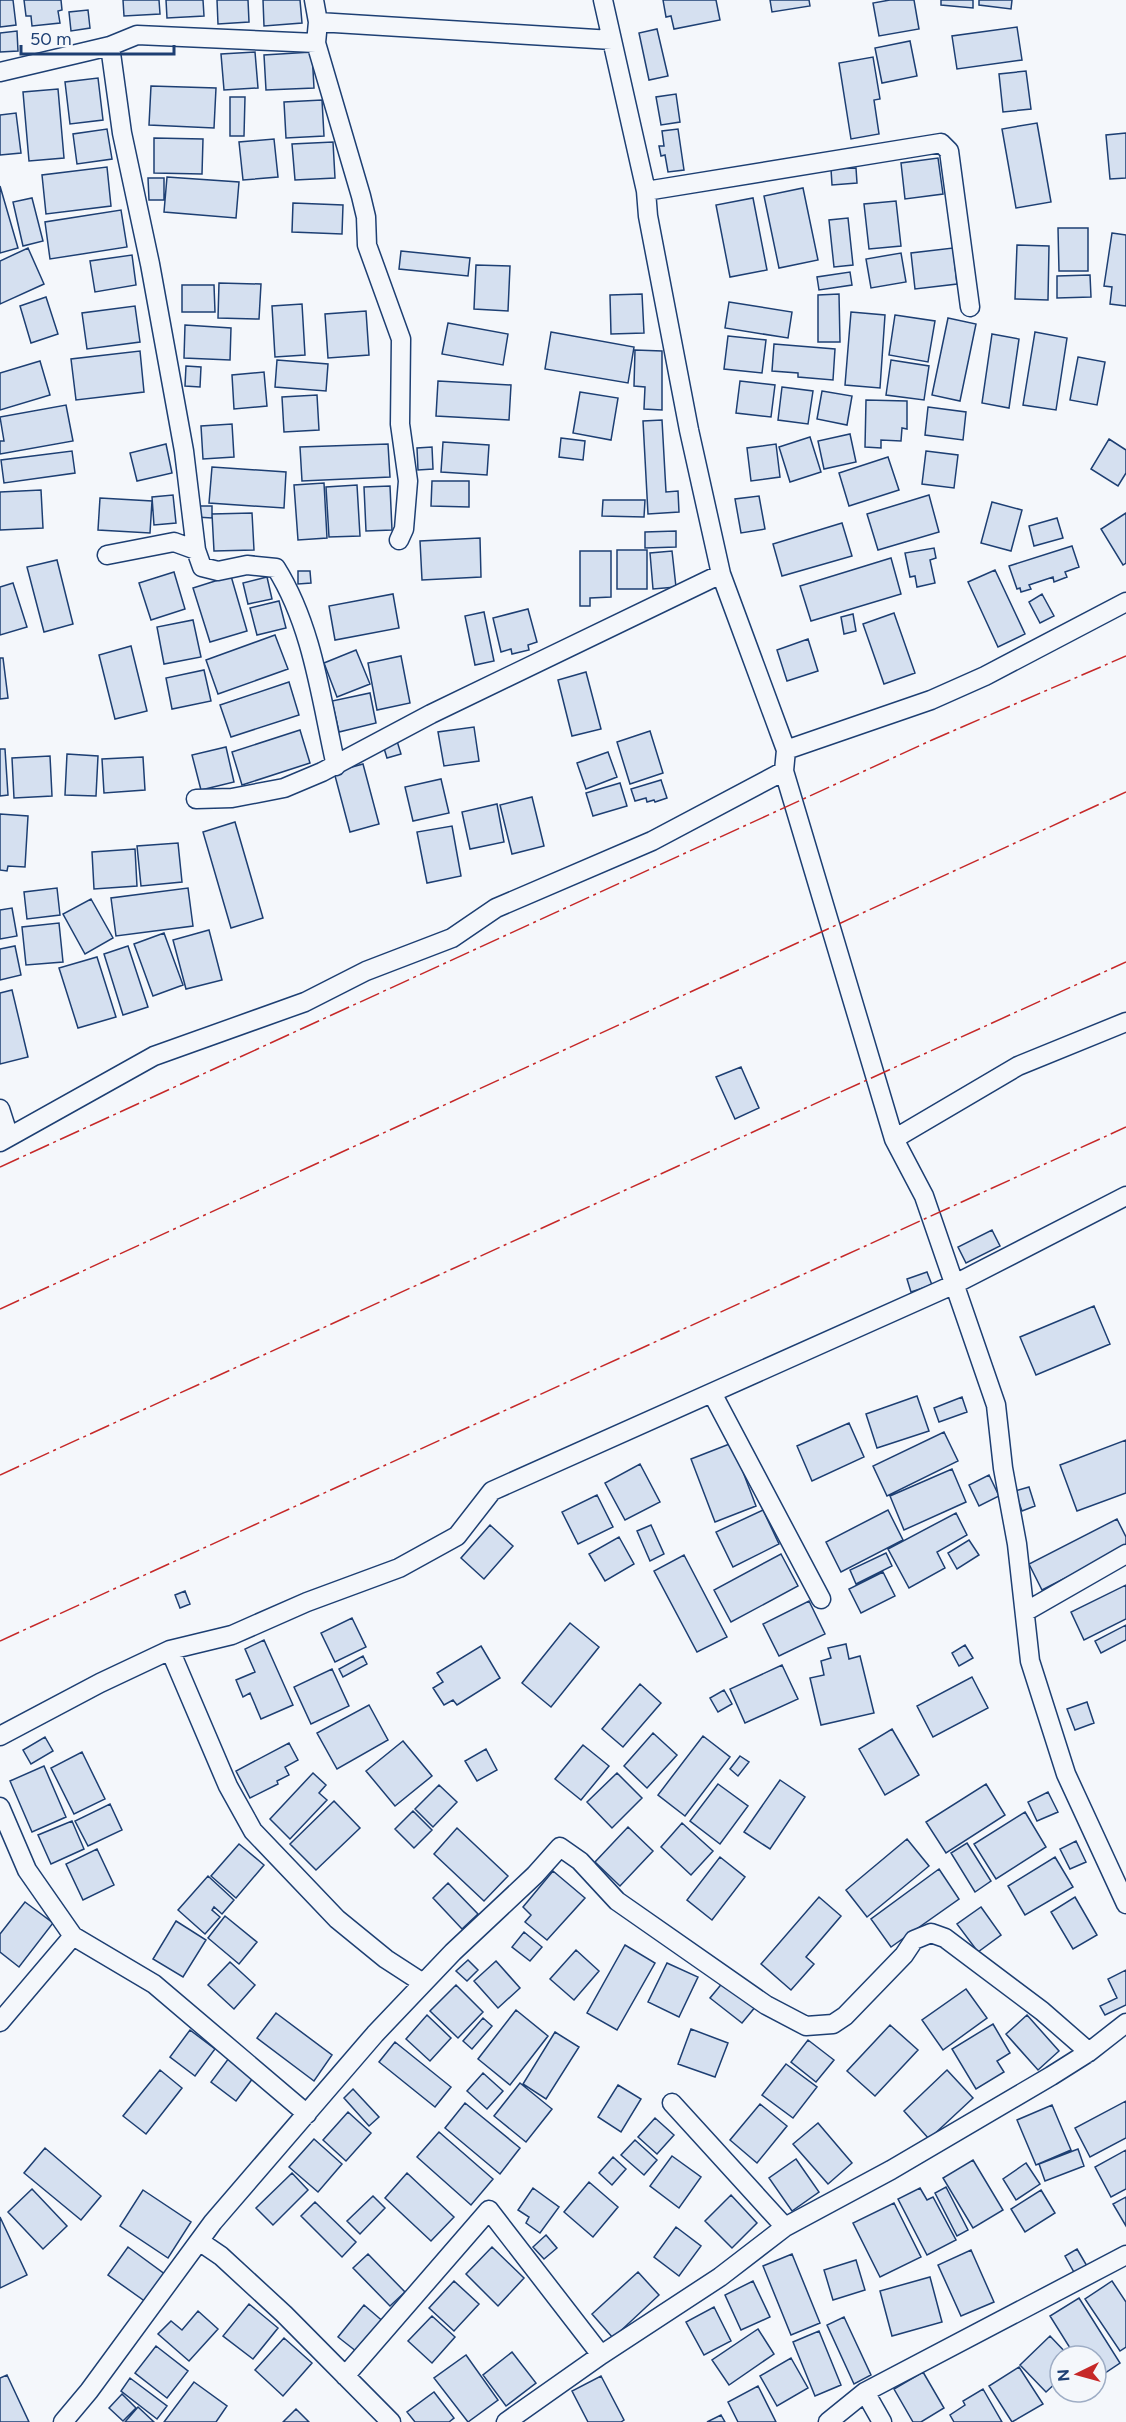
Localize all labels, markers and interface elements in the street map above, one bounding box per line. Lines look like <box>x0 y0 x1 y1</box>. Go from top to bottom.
scale bar <box>21 18 174 56</box>
text: 50 m <box>30 28 72 50</box>
north arrow <box>1048 2344 1108 2404</box>
text: N <box>1054 2368 1074 2382</box>

